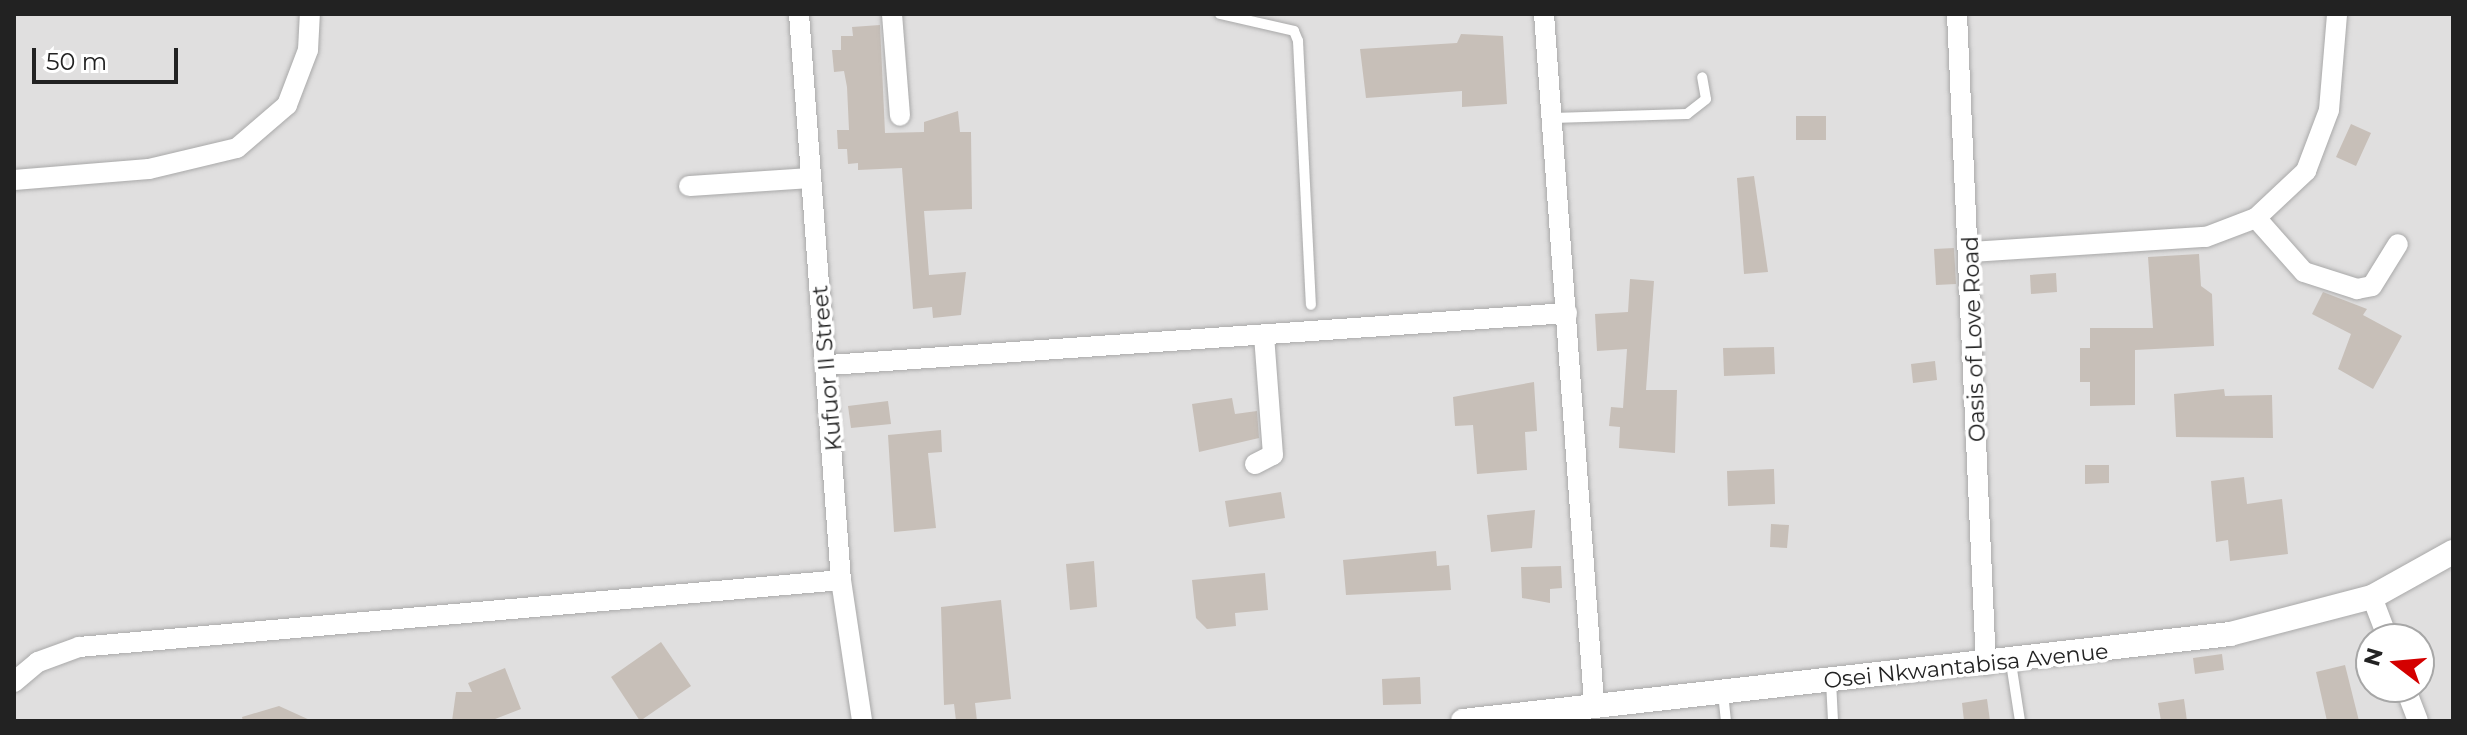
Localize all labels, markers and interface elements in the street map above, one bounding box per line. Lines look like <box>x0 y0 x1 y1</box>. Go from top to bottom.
scale bar <box>36 32 182 82</box>
text: 50 m <box>46 47 107 76</box>
street label: Oasis of Love Road <box>1957 236 1991 442</box>
street label: Kufuor II Street <box>807 284 847 452</box>
north arrow <box>2355 623 2435 703</box>
street label: Osei Nkwantabisa Avenue <box>1822 638 2110 694</box>
text: N <box>2358 645 2389 669</box>

